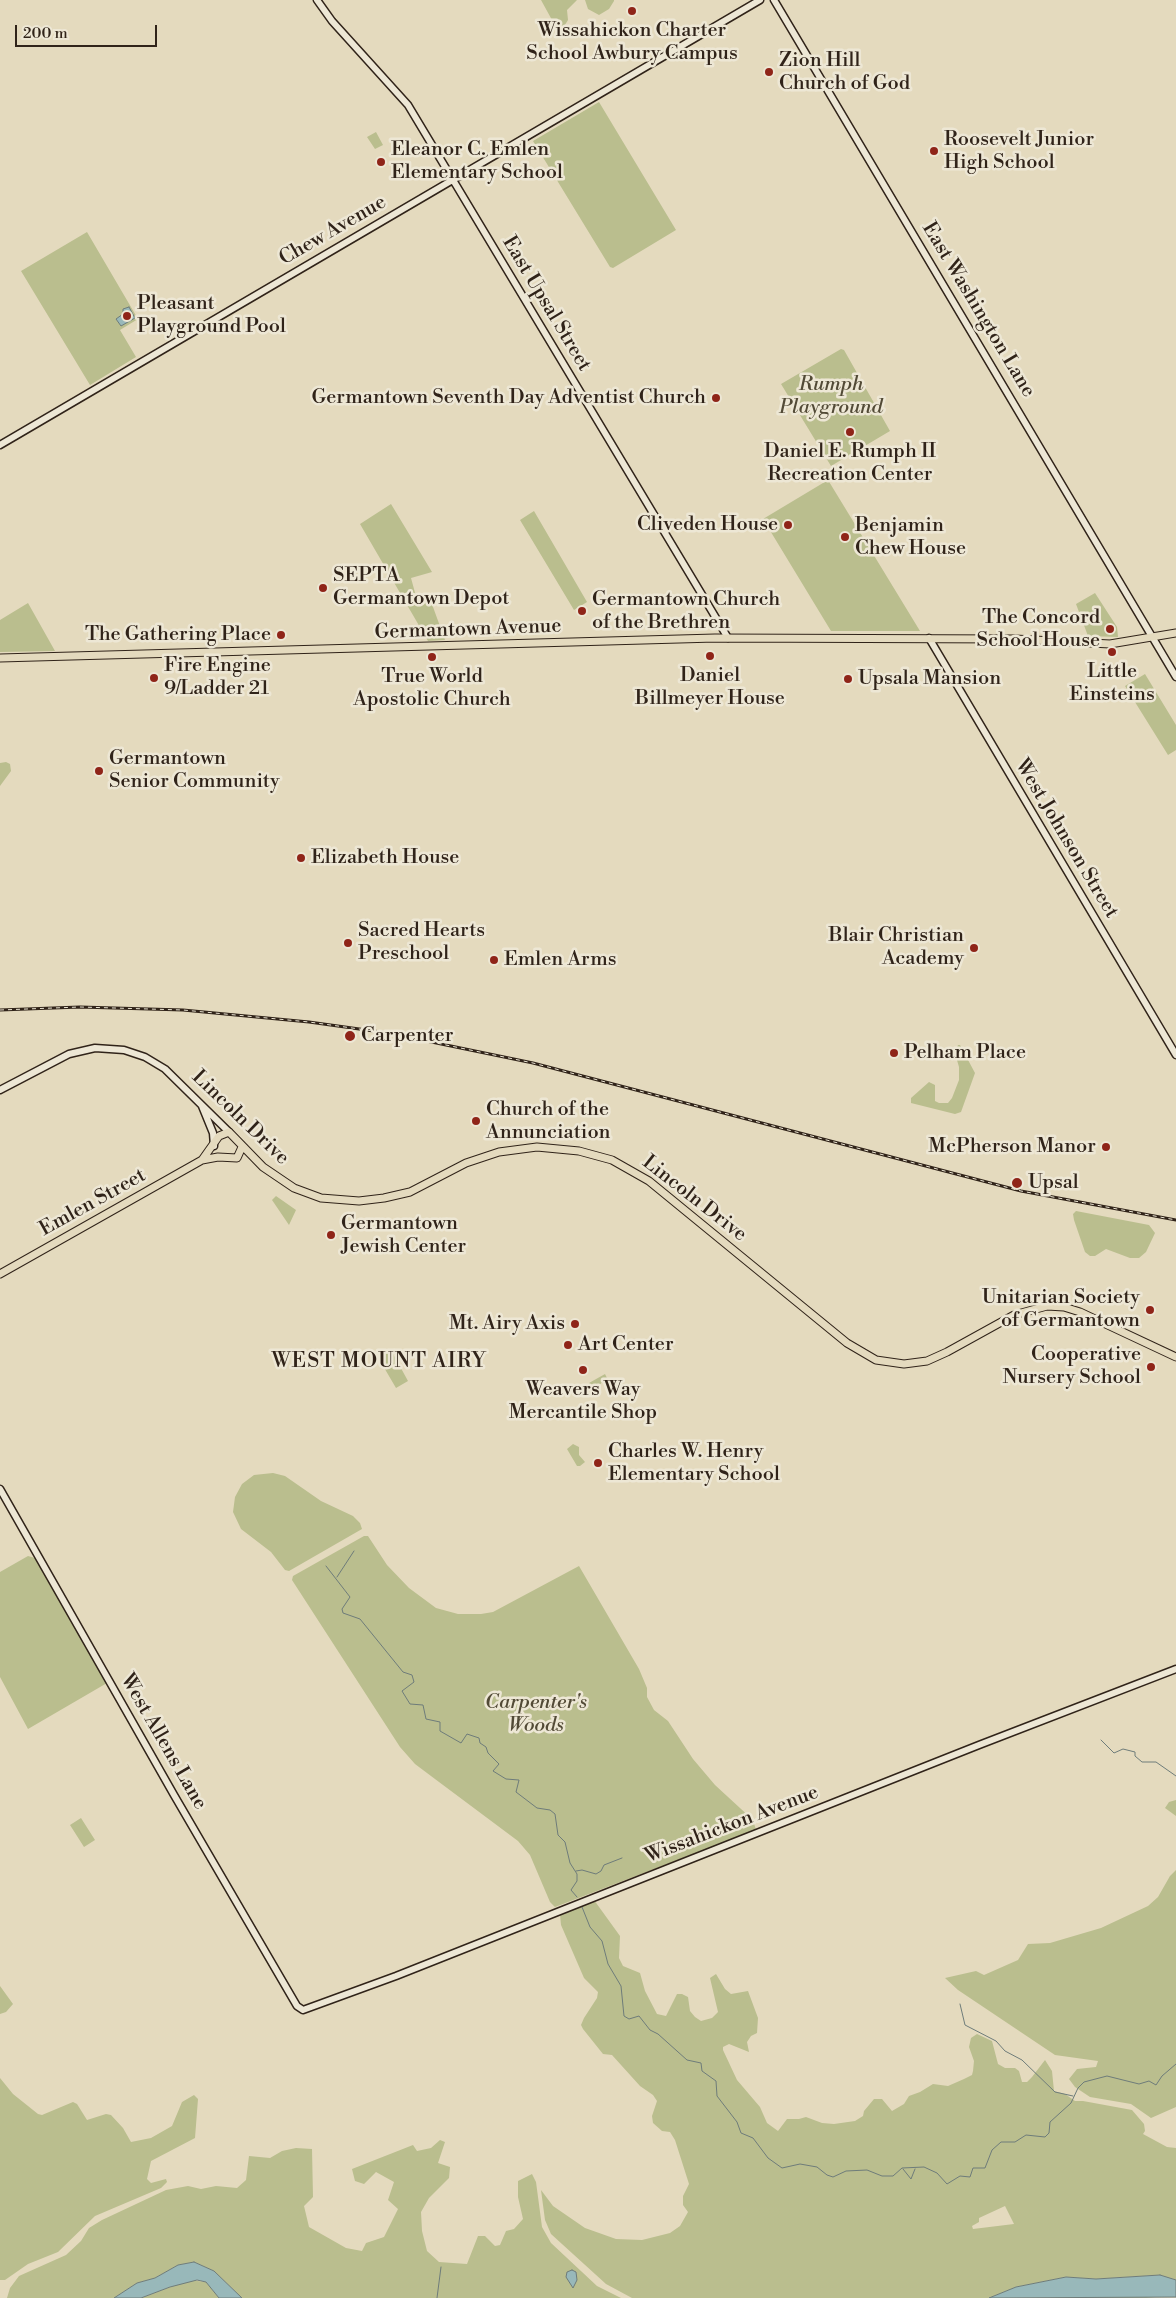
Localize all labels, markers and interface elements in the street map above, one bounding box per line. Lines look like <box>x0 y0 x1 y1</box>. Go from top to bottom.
marker: Wissahickon Charter School Awbury Campus <box>626 5 638 17</box>
scale bar <box>18 15 160 47</box>
place label: Wissahickon Charter School Awbury Campus <box>526 19 738 66</box>
text: 200 m <box>23 24 68 43</box>
place label: Zion Hill Church of God <box>779 49 910 96</box>
marker: Zion Hill Church of God <box>763 66 775 78</box>
place label: Roosevelt Junior High School <box>944 128 1094 175</box>
place label: Eleanor C. Emlen Elementary School <box>391 138 563 185</box>
marker: Roosevelt Junior High School <box>928 145 940 157</box>
marker: Eleanor C. Emlen Elementary School <box>375 156 387 168</box>
street label: Chew Avenue <box>275 191 391 271</box>
street label: East Washington Lane <box>916 218 1040 402</box>
street label: East Upsal Street <box>496 232 596 376</box>
place label: Pleasant Playground Pool <box>137 292 286 339</box>
marker: Pleasant Playground Pool <box>121 310 133 322</box>
park label: Rumph Playground <box>779 373 883 420</box>
place label: Germantown Seventh Day Adventist Church <box>311 386 706 410</box>
marker: Germantown Seventh Day Adventist Church <box>710 392 722 404</box>
marker: Daniel E. Rumph II Recreation Center <box>844 426 856 438</box>
place label: Daniel E. Rumph II Recreation Center <box>764 440 936 487</box>
place label: Cliveden House <box>637 513 778 537</box>
place label: Benjamin Chew House <box>855 514 966 561</box>
marker: Cliveden House <box>782 519 794 531</box>
marker: Benjamin Chew House <box>839 531 851 543</box>
place label: SEPTA Germantown Depot <box>333 564 509 611</box>
marker: SEPTA Germantown Depot <box>317 582 329 594</box>
place label: Germantown Church of the Brethren <box>592 588 780 635</box>
marker: Germantown Church of the Brethren <box>576 605 588 617</box>
place label: The Concord School House <box>977 606 1100 653</box>
street label: Germantown Avenue <box>374 615 562 645</box>
place label: The Gathering Place <box>85 623 271 647</box>
marker: The Concord School House <box>1104 623 1116 635</box>
marker: The Gathering Place <box>275 629 287 641</box>
marker: Little Einsteins <box>1106 646 1118 658</box>
marker: Daniel Billmeyer House <box>704 650 716 662</box>
marker: True World Apostolic Church <box>426 651 438 663</box>
place label: Fire Engine 9/Ladder 21 <box>164 654 271 701</box>
place label: Little Einsteins <box>1069 660 1155 707</box>
place label: Daniel Billmeyer House <box>635 664 785 711</box>
place label: True World Apostolic Church <box>353 665 511 712</box>
place label: Upsala Mansion <box>858 667 1001 691</box>
marker: Fire Engine 9/Ladder 21 <box>148 672 160 684</box>
marker: Upsala Mansion <box>842 673 854 685</box>
place label: Germantown Senior Community <box>109 747 280 794</box>
street label: West Johnson Street <box>1009 755 1123 923</box>
marker: Germantown Senior Community <box>93 765 105 777</box>
place label: Elizabeth House <box>311 846 459 870</box>
marker: Elizabeth House <box>295 852 307 864</box>
place label: Sacred Hearts Preschool <box>358 919 485 966</box>
place label: Blair Christian Academy <box>829 924 964 971</box>
marker: Sacred Hearts Preschool <box>342 937 354 949</box>
marker: Blair Christian Academy <box>968 942 980 954</box>
place label: Emlen Arms <box>504 948 616 972</box>
marker: Emlen Arms <box>488 954 500 966</box>
place label: Carpenter <box>361 1024 453 1048</box>
marker: Carpenter <box>343 1029 357 1043</box>
place label: Pelham Place <box>904 1041 1026 1065</box>
marker: Pelham Place <box>888 1047 900 1059</box>
street label: Lincoln Drive <box>186 1066 294 1170</box>
place label: Church of the Annunciation <box>486 1098 611 1145</box>
marker: Church of the Annunciation <box>470 1115 482 1127</box>
place label: McPherson Manor <box>928 1135 1096 1159</box>
marker: McPherson Manor <box>1100 1141 1112 1153</box>
street label: Lincoln Drive <box>637 1151 751 1247</box>
street label: Emlen Street <box>36 1164 150 1242</box>
place label: Upsal <box>1028 1171 1079 1195</box>
marker: Upsal <box>1010 1176 1024 1190</box>
place label: Germantown Jewish Center <box>341 1212 466 1259</box>
marker: Germantown Jewish Center <box>325 1229 337 1241</box>
place label: Unitarian Society of Germantown <box>982 1286 1140 1333</box>
marker: Unitarian Society of Germantown <box>1144 1304 1156 1316</box>
place label: Mt. Airy Axis <box>449 1312 565 1336</box>
marker: Mt. Airy Axis <box>569 1318 581 1330</box>
place label: Art Center <box>578 1333 674 1357</box>
marker: Art Center <box>562 1339 574 1351</box>
place label: Cooperative Nursery School <box>1003 1343 1141 1390</box>
district label: WEST MOUNT AIRY <box>270 1349 488 1375</box>
marker: Cooperative Nursery School <box>1145 1361 1157 1373</box>
marker: Weavers Way Mercantile Shop <box>577 1364 589 1376</box>
place label: Weavers Way Mercantile Shop <box>509 1378 657 1425</box>
place label: Charles W. Henry Elementary School <box>608 1440 780 1487</box>
marker: Charles W. Henry Elementary School <box>592 1457 604 1469</box>
street label: West Allens Lane <box>114 1670 212 1814</box>
park label: Carpenter's Woods <box>485 1691 587 1738</box>
street label: Wissahickon Avenue <box>642 1781 822 1869</box>

